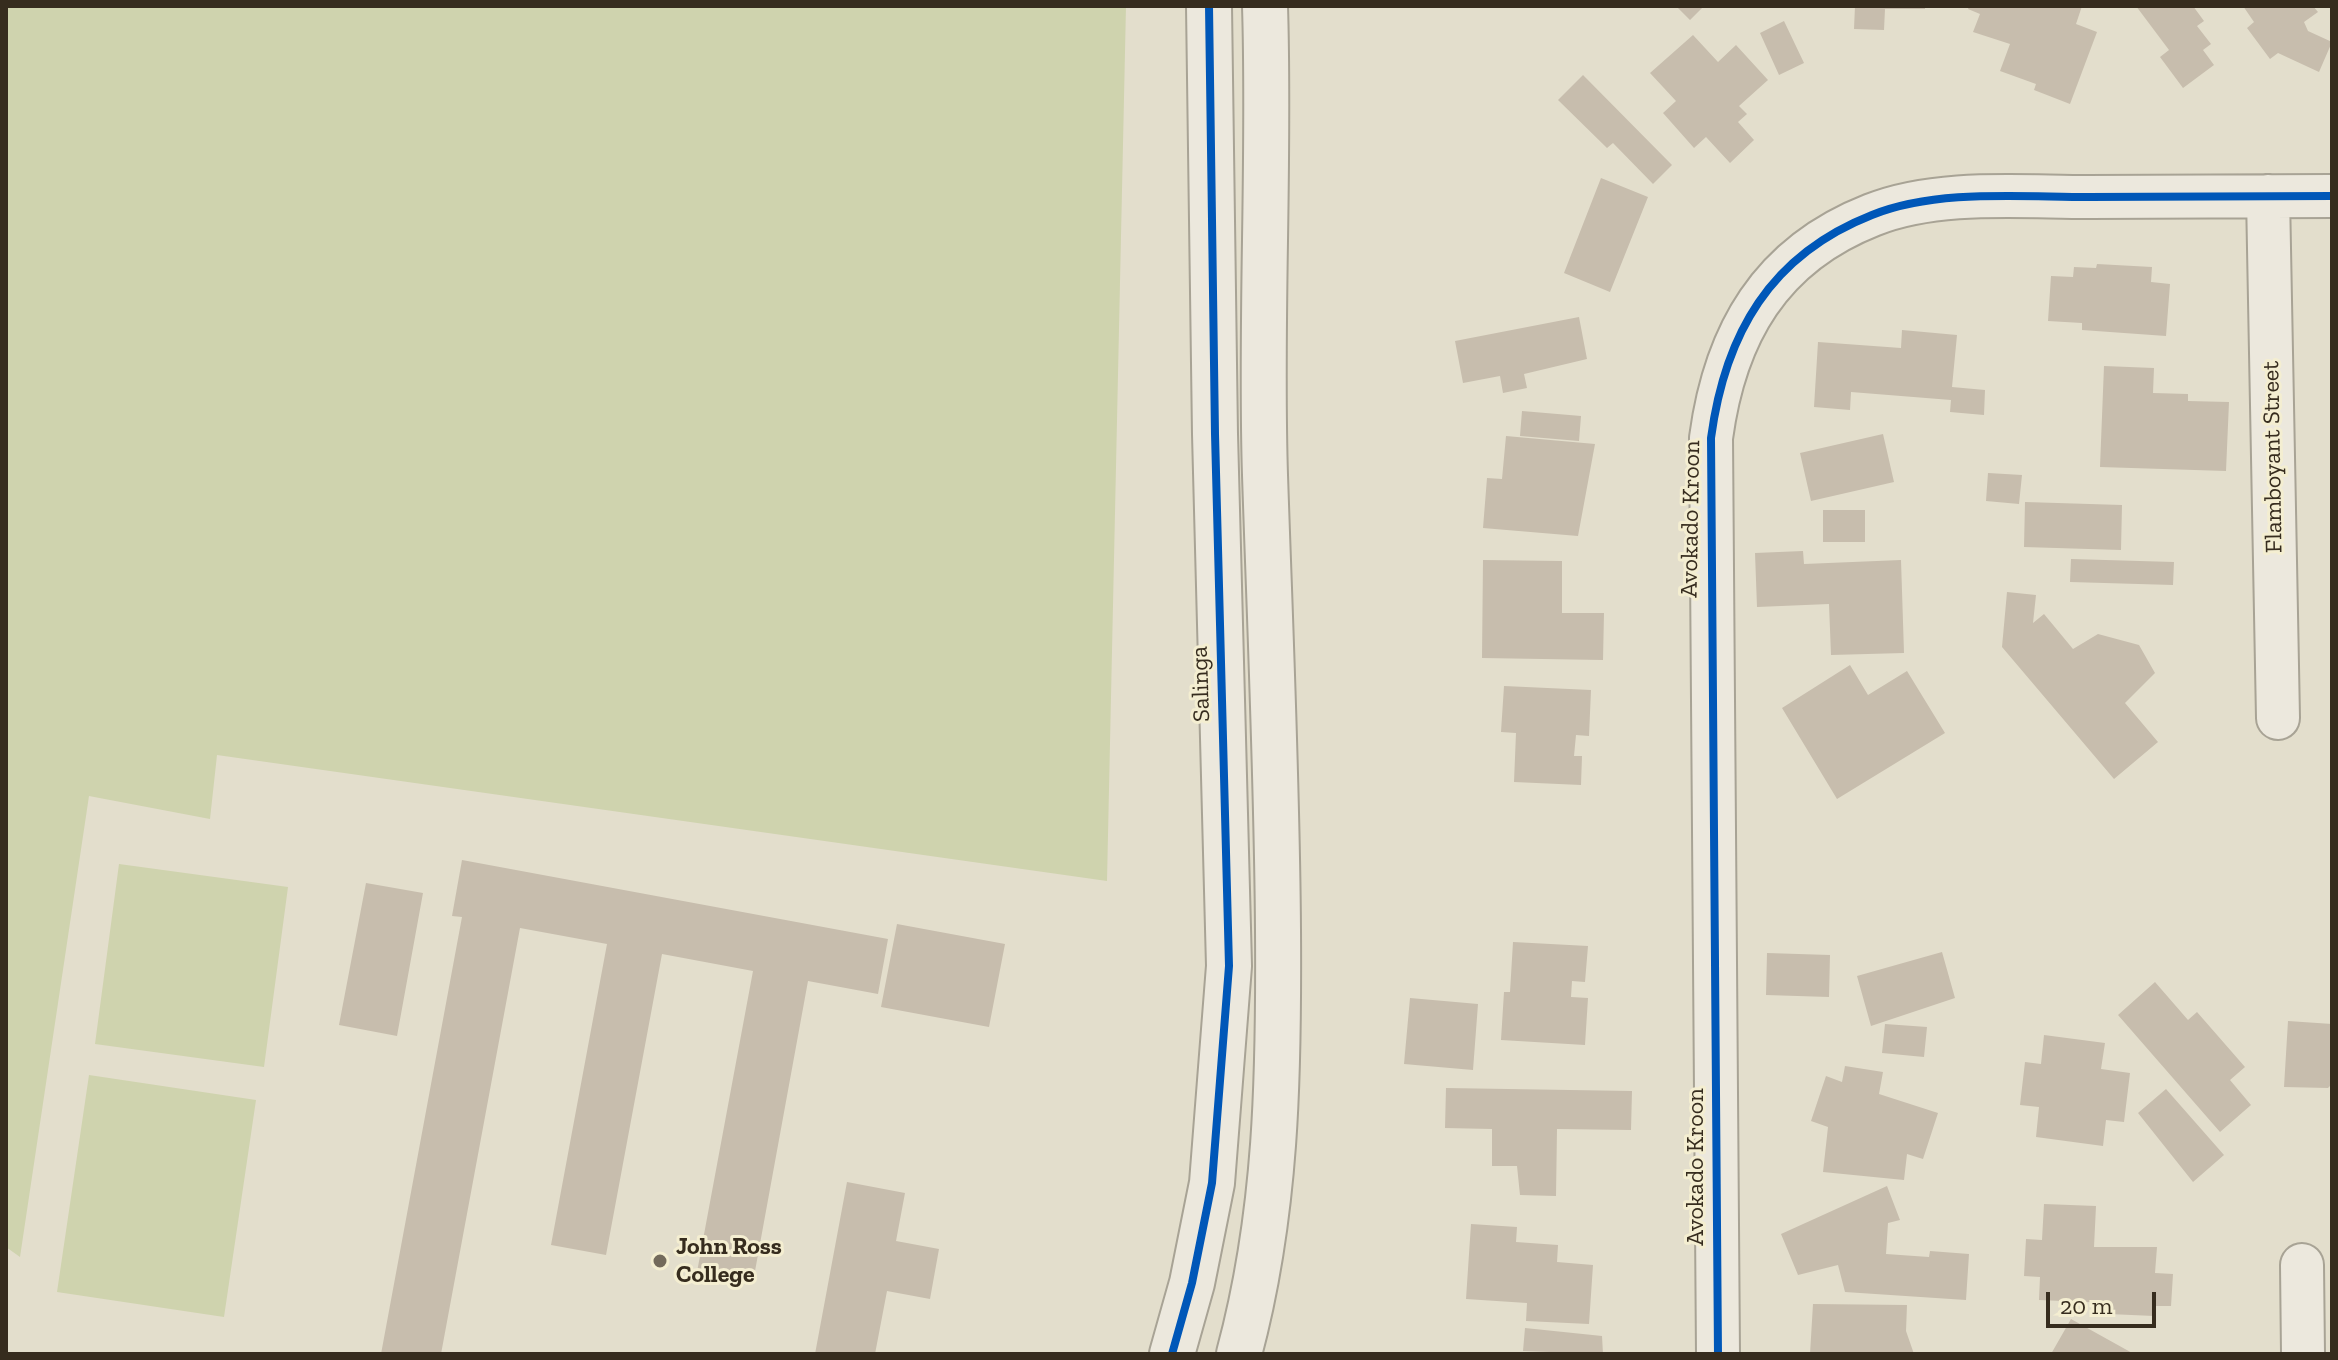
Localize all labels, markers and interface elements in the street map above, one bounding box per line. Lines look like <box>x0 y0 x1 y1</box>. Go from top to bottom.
street label: Flamboyant Street <box>2257 361 2289 553</box>
street label: Avokado Kroon <box>1675 440 1707 598</box>
street label: Salinga <box>1185 646 1217 722</box>
street label: Avokado Kroon <box>1682 1088 1710 1246</box>
place label: John Ross College <box>676 1233 782 1289</box>
marker: John Ross College <box>651 1252 669 1270</box>
scale bar <box>2050 1276 2160 1326</box>
text: 20 m <box>2060 1291 2112 1320</box>

